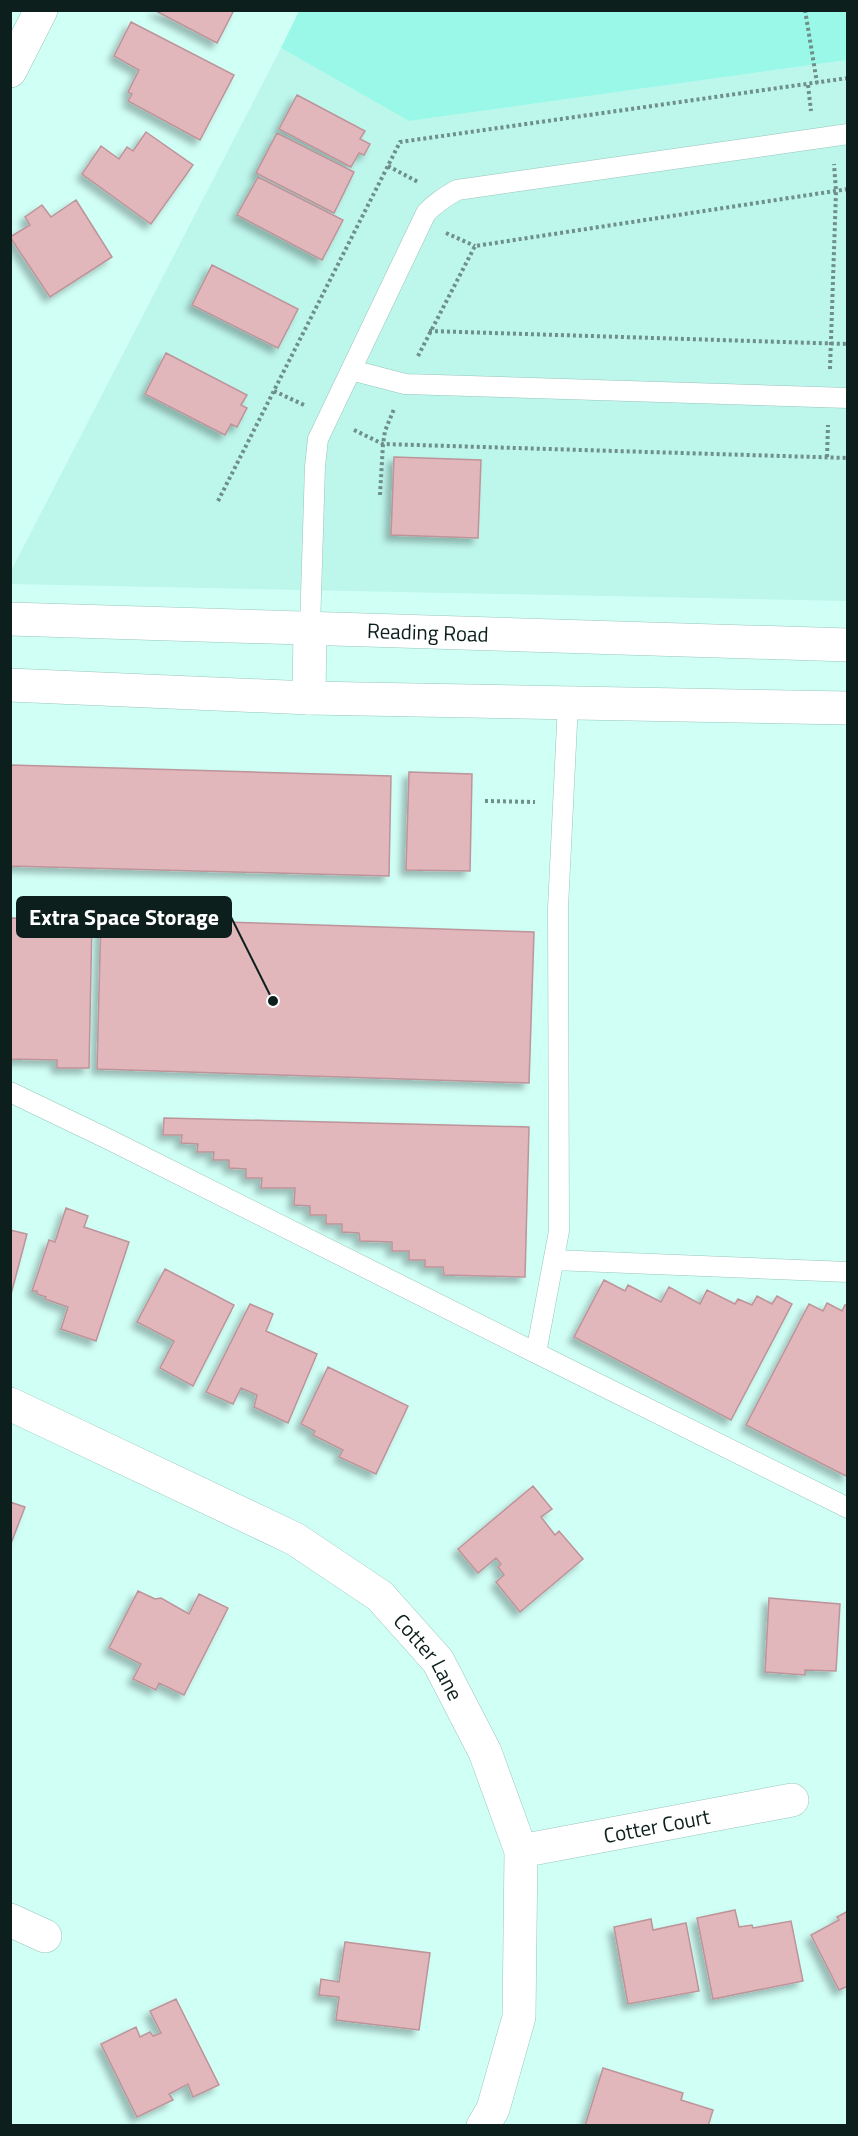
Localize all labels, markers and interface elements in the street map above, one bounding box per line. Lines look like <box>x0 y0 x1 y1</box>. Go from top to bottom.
street label: Reading Road <box>366 614 489 650</box>
callout: Extra Space Storage <box>17 897 231 937</box>
text: Extra Space Storage <box>29 900 219 934</box>
street label: Cotter Lane <box>386 1606 472 1706</box>
street label: Cotter Court <box>601 1800 713 1851</box>

